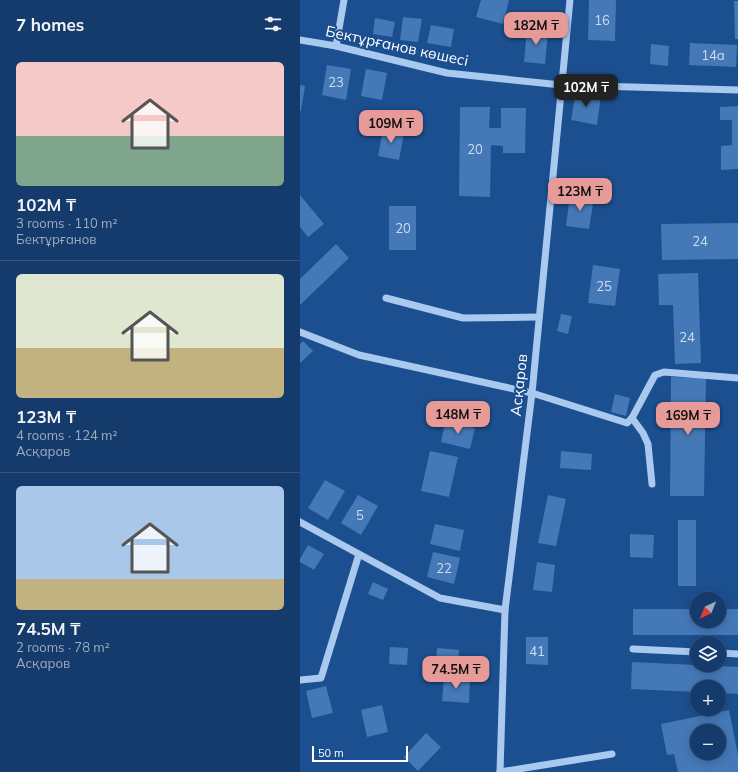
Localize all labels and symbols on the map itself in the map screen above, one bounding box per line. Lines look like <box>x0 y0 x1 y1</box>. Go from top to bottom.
pin: 182M ₸ <box>503 12 569 46</box>
house number: 16 <box>594 12 610 28</box>
street label: Бектұрғанов көшесі <box>324 21 470 70</box>
house number: 14а <box>701 47 725 63</box>
house number: 23 <box>328 74 344 90</box>
pin: 102M ₸ <box>553 74 619 108</box>
pin: 109M ₸ <box>358 110 424 144</box>
house number: 20 <box>467 141 483 157</box>
pin: 123M ₸ <box>547 178 613 212</box>
house number: 20 <box>395 220 411 236</box>
house number: 24 <box>692 233 708 249</box>
house number: 25 <box>596 278 612 294</box>
house number: 24 <box>679 329 695 345</box>
street label: Асқаров <box>506 353 531 417</box>
pin: 148M ₸ <box>425 401 491 435</box>
pin: 169M ₸ <box>655 402 721 436</box>
house number: 5 <box>356 507 364 523</box>
house number: 22 <box>436 560 452 576</box>
north arrow <box>690 592 726 628</box>
house number: 41 <box>529 643 545 659</box>
pin: 74.5M ₸ <box>419 656 493 690</box>
scale bar <box>312 744 408 763</box>

